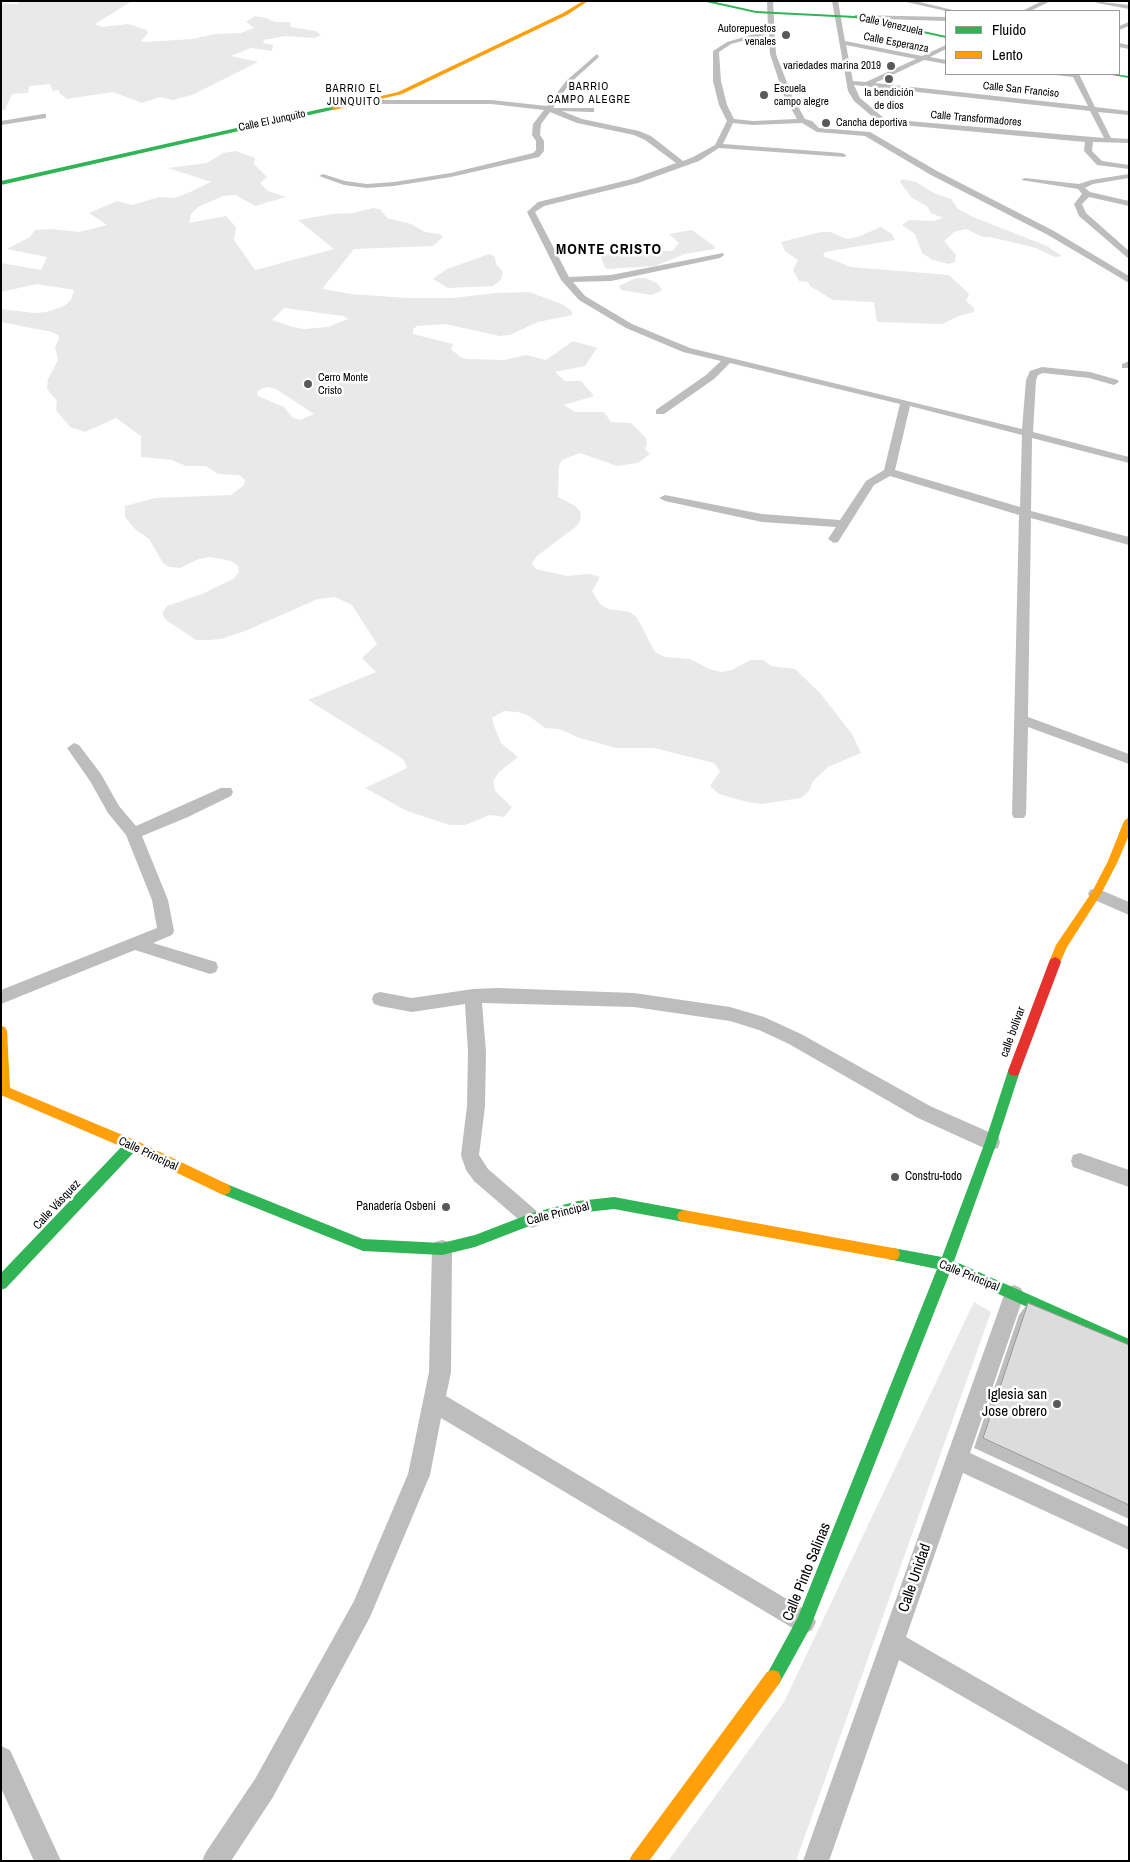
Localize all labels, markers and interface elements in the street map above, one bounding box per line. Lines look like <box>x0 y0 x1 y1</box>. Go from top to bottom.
legend <box>945 10 1120 75</box>
street label: Calle Venezuela <box>858 11 924 39</box>
text: Fluido <box>992 19 1026 40</box>
place label: Autorepuestos venales <box>718 22 776 48</box>
marker: Autorepuestos venales <box>780 29 792 41</box>
street label: Calle Esperanza <box>862 30 930 56</box>
text: Lento <box>992 44 1023 65</box>
place label: variedades marina 2019 <box>783 59 881 73</box>
marker: variedades marina 2019 <box>885 60 897 72</box>
marker: la bendición de dios <box>883 73 895 85</box>
street label: Calle San Franciso <box>982 79 1060 101</box>
district label: BARRIO CAMPO ALEGRE <box>545 80 633 106</box>
district label: BARRIO EL JUNQUITO <box>324 82 384 108</box>
place label: Escuela campo alegre <box>774 82 829 108</box>
place label: la bendición de dios <box>864 86 914 112</box>
marker: Escuela campo alegre <box>758 89 770 101</box>
street label: Calle El Junquito <box>237 107 307 135</box>
street label: Calle Transformadores <box>930 108 1022 130</box>
place label: Cancha deportiva <box>836 116 907 130</box>
marker: Cancha deportiva <box>820 117 832 129</box>
district label: MONTE CRISTO <box>554 241 664 259</box>
place label: Cerro Monte Cristo <box>318 371 368 397</box>
marker: Cerro Monte Cristo <box>302 378 314 390</box>
street label: calle bolívar <box>997 1005 1029 1059</box>
street label: Calle Principal <box>116 1134 180 1174</box>
place label: Constru-todo <box>905 1170 962 1184</box>
marker: Constru-todo <box>889 1171 901 1183</box>
street label: Calle Vásquez <box>30 1177 84 1233</box>
street label: Calle Principal <box>525 1199 591 1229</box>
place label: Panadería Osbeni <box>356 1200 436 1214</box>
marker: Panadería Osbeni <box>440 1201 452 1213</box>
street label: Calle Principal <box>937 1257 1001 1295</box>
place label: Iglesia san Jose obrero <box>982 1386 1047 1421</box>
marker: Iglesia san Jose obrero <box>1051 1398 1063 1410</box>
street label: Calle Pinto Salinas <box>779 1520 835 1624</box>
street label: Calle Unidad <box>895 1541 935 1615</box>

